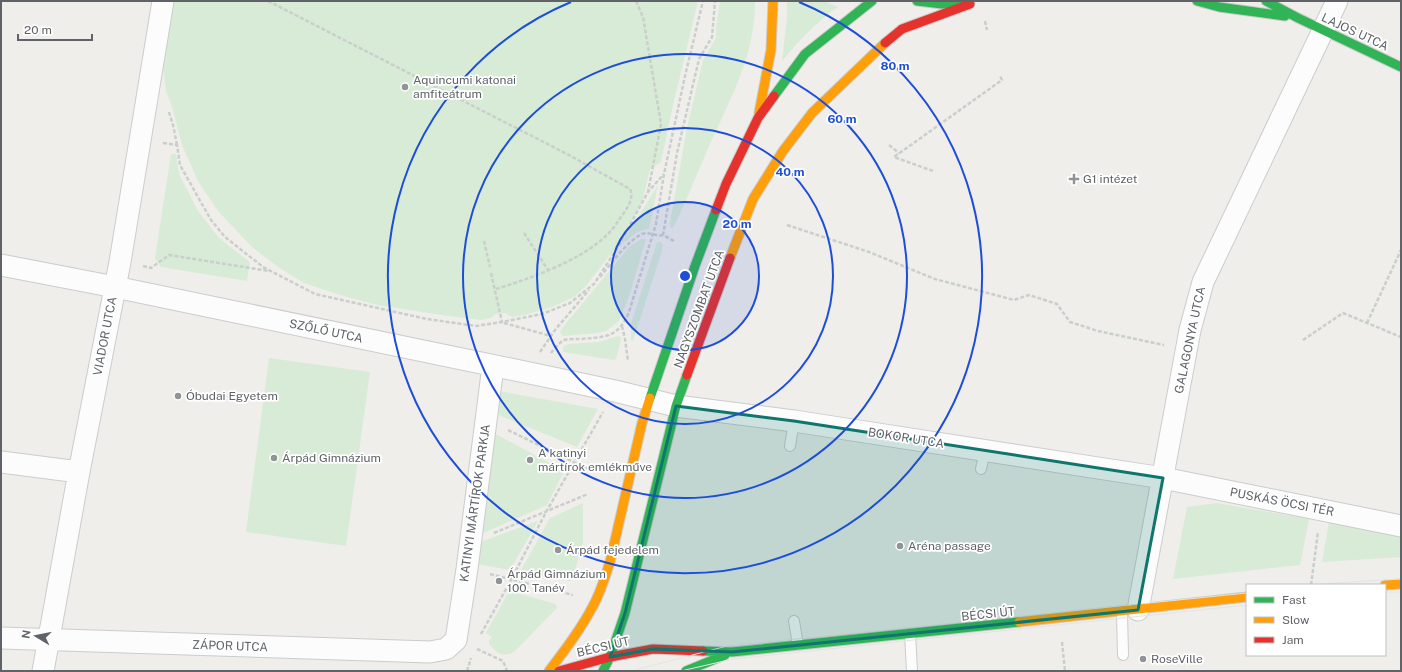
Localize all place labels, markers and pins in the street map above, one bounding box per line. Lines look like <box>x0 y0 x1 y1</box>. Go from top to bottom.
place label: Aquincumi katonai amfiteátrum <box>413 73 516 101</box>
marker: Aquincumi katonai amfiteátrum <box>400 82 410 92</box>
place label: G1 intézet <box>1083 172 1138 186</box>
marker: G1 intézet <box>1068 173 1080 185</box>
centre of rings <box>678 269 692 283</box>
place label: Óbudai Egyetem <box>186 389 278 403</box>
marker: Óbudai Egyetem <box>173 391 183 401</box>
place label: A katinyi mártírok emlékműve <box>538 446 652 474</box>
place label: Árpád Gimnázium <box>282 451 381 465</box>
marker: Árpád Gimnázium <box>269 453 279 463</box>
marker: A katinyi mártírok emlékműve <box>525 455 535 465</box>
place label: Aréna passage <box>908 539 991 553</box>
marker: Aréna passage <box>895 541 905 551</box>
place label: Árpád fejedelem <box>566 543 659 557</box>
marker: Árpád fejedelem <box>553 545 563 555</box>
place label: Árpád Gimnázium 100. Tanév <box>507 567 606 595</box>
marker: Árpád Gimnázium 100. Tanév <box>494 576 504 586</box>
place label: RoseVille <box>1151 652 1203 666</box>
marker: RoseVille <box>1138 654 1148 664</box>

